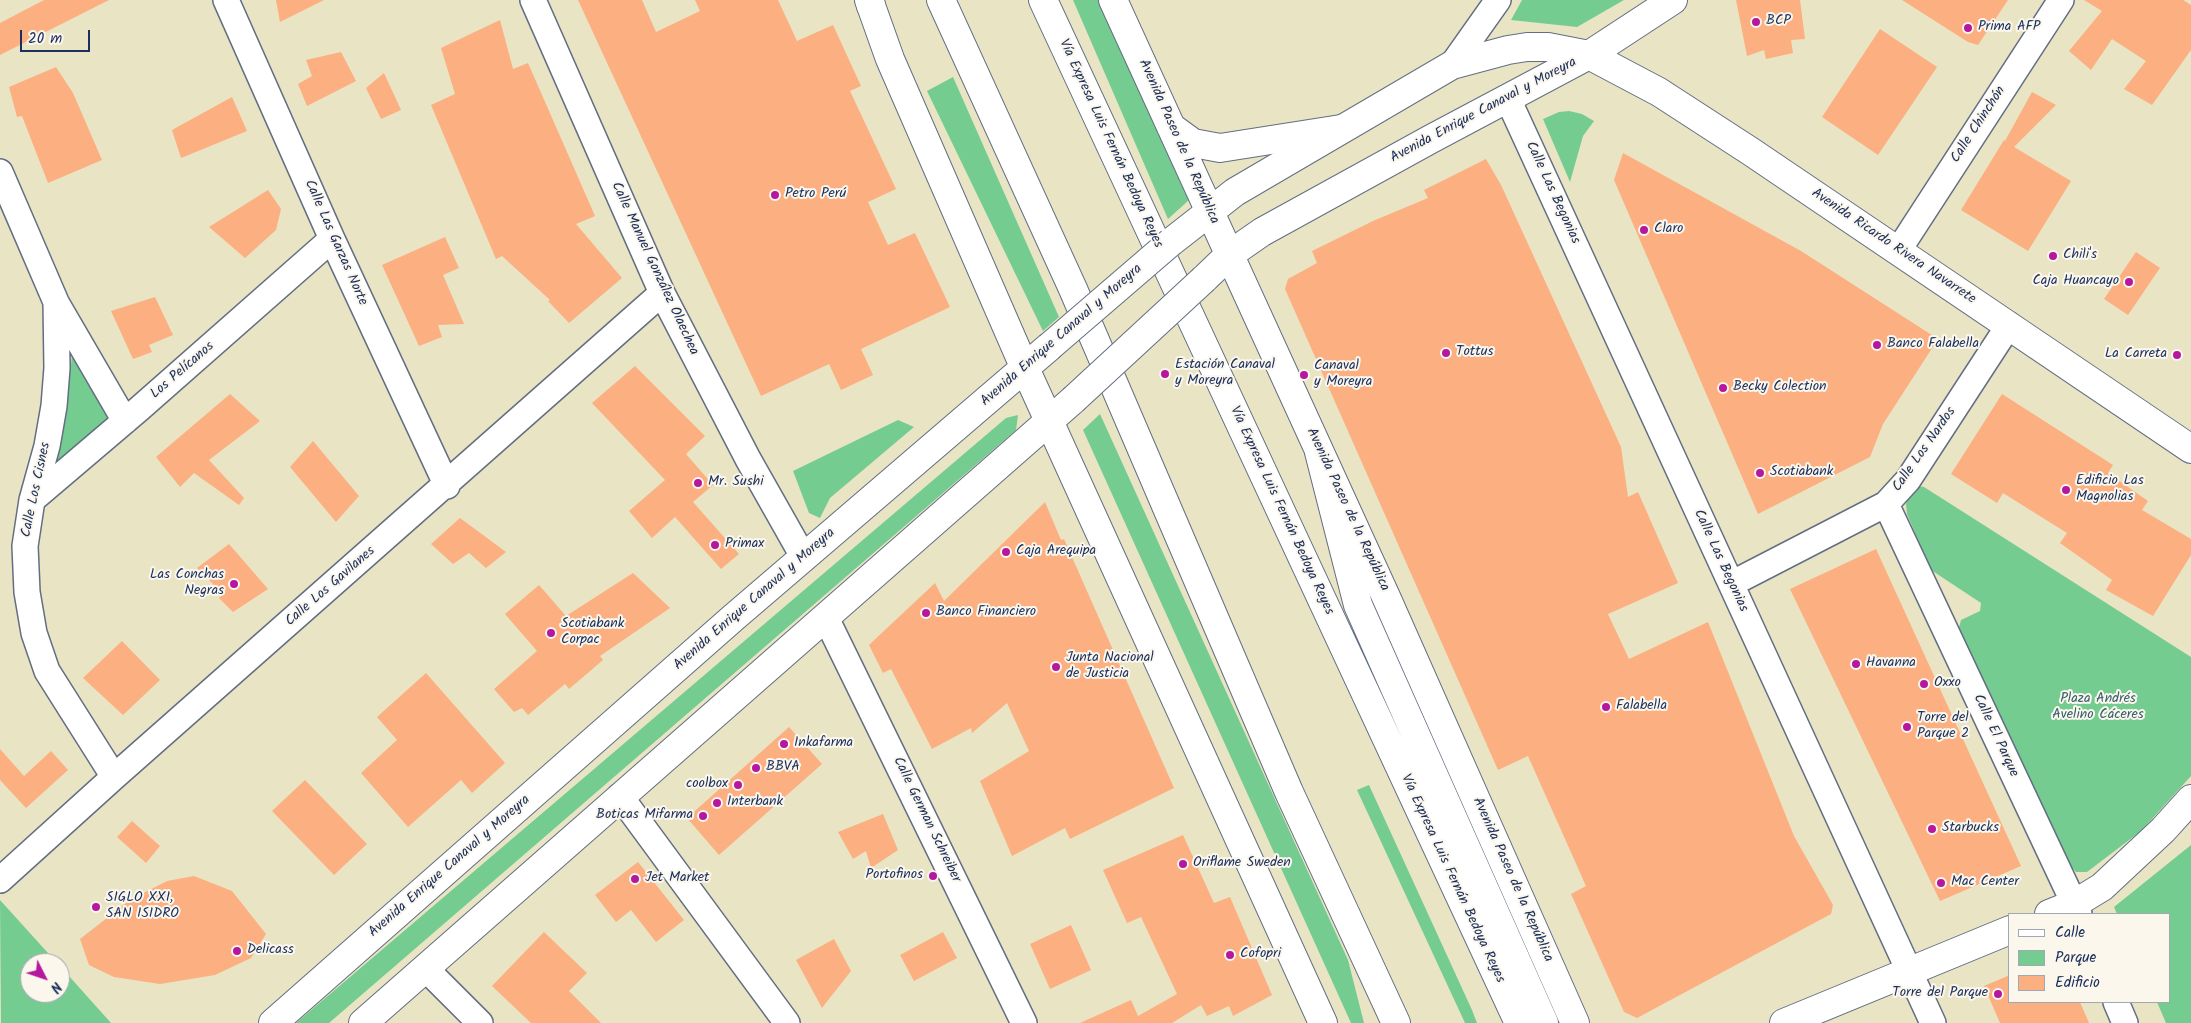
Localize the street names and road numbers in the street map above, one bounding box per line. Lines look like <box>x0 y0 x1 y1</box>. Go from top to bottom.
street label: Vía Expresa Luis Fernán Bedoya Reyes <box>1054 37 1166 251</box>
street label: Avenida Enrique Canaval y Moreyra <box>1388 55 1580 167</box>
street label: Avenida Paseo de la República <box>1134 57 1222 227</box>
street label: Calle Chinchón <box>1948 84 2010 166</box>
street label: Calle Las Begonias <box>1521 139 1583 247</box>
street label: Calle Las Garzas Norte <box>300 178 370 308</box>
street label: Calle Manuel González Olaechea <box>606 180 702 358</box>
street label: Avenida Ricardo Rivera Navarrete <box>1808 186 1978 308</box>
street label: Avenida Enrique Canaval y Moreyra <box>978 261 1146 411</box>
street label: Los Pelícanos <box>148 339 218 403</box>
street label: Vía Expresa Luis Fernán Bedoya Reyes <box>1225 404 1337 618</box>
street label: Calle Los Nardos <box>1890 405 1960 495</box>
street label: Avenida Paseo de la República <box>1302 426 1392 594</box>
street label: Calle Los Cisnes <box>19 441 55 539</box>
street label: Calle Las Begonias <box>1689 507 1751 615</box>
street label: Avenida Enrique Canaval y Moreyra <box>671 525 839 675</box>
street label: Calle Los Gavilanes <box>283 543 379 631</box>
street label: Calle El Parque <box>1968 692 2022 780</box>
street label: Calle German Schreiber <box>888 754 964 886</box>
street label: Vía Expresa Luis Fernán Bedoya Reyes <box>1396 772 1508 986</box>
street label: Avenida Enrique Canaval y Moreyra <box>366 792 534 942</box>
street label: Avenida Paseo de la República <box>1468 795 1556 965</box>

